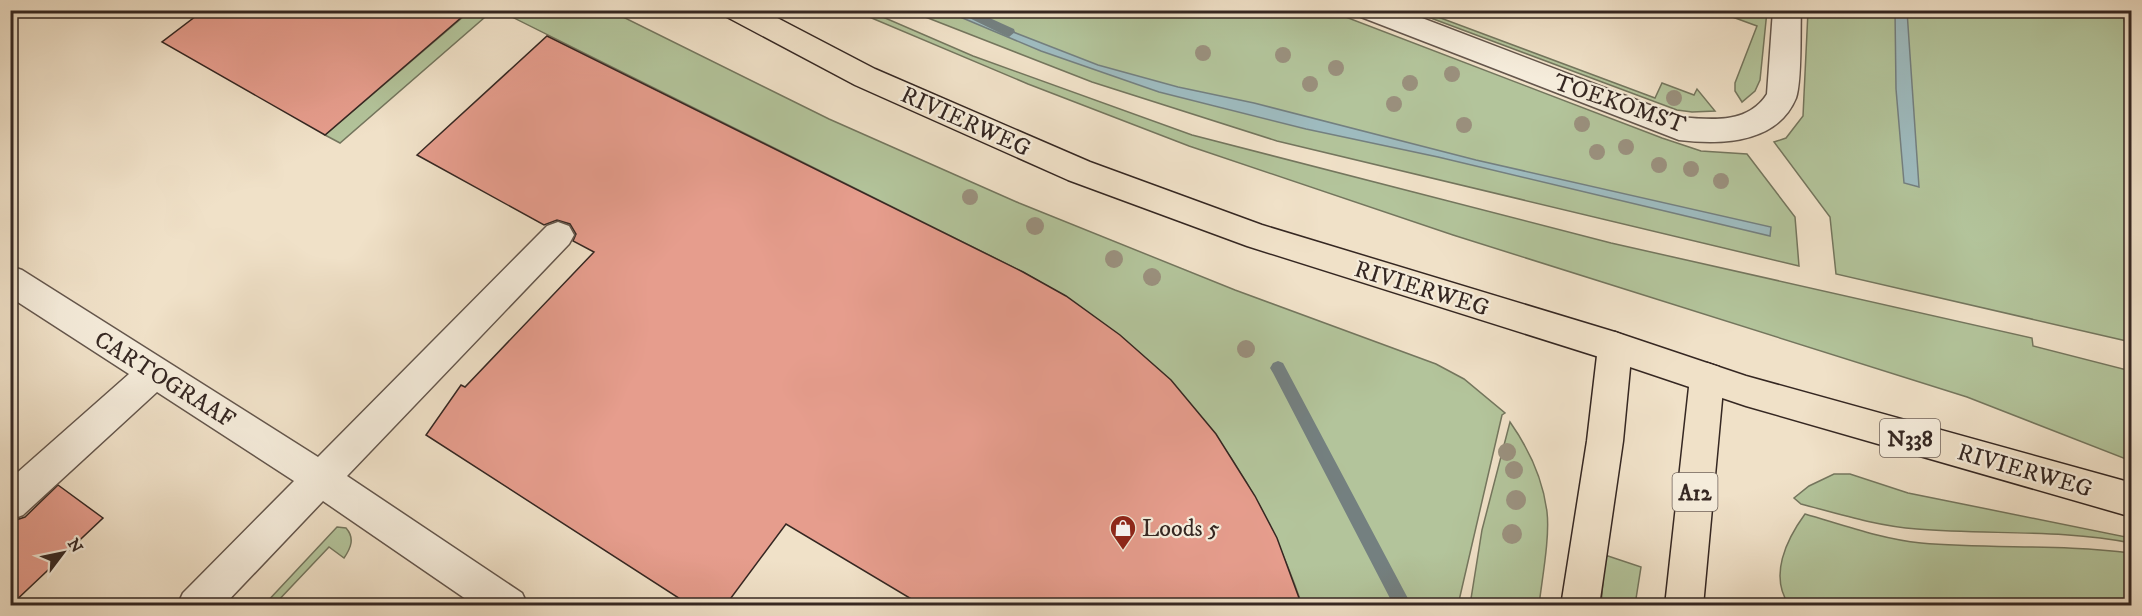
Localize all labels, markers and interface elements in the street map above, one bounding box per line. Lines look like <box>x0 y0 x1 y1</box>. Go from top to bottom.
street label: TOEKOMST <box>1550 67 1690 141</box>
street label: RIVIERWEG <box>896 80 1035 164</box>
street label: RIVIERWEG <box>1351 254 1493 324</box>
street label: CARTOGRAAF <box>89 325 241 435</box>
road number: N338 <box>1880 419 1940 457</box>
street label: RIVIERWEG <box>1954 437 2096 505</box>
road number: A12 <box>1672 473 1718 511</box>
shop icon: Loods 5 <box>1108 513 1138 551</box>
place label: Loods 5 <box>1142 514 1220 544</box>
north arrow <box>33 523 93 583</box>
text: N <box>63 535 87 556</box>

